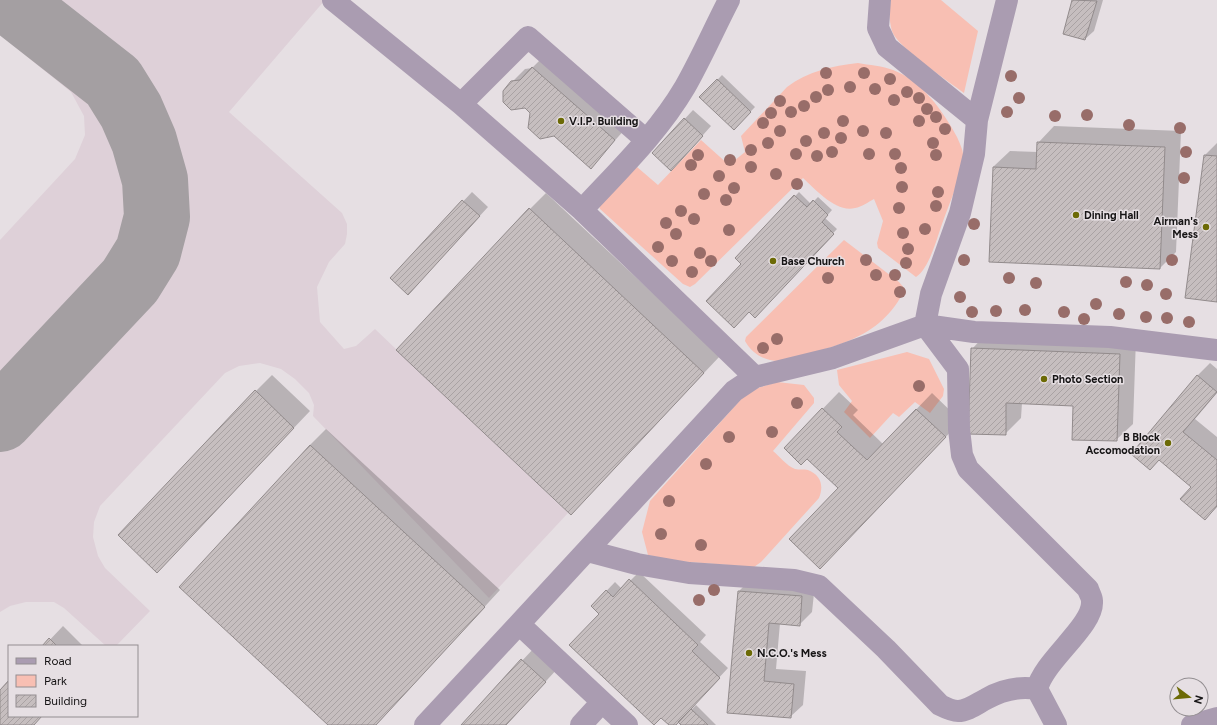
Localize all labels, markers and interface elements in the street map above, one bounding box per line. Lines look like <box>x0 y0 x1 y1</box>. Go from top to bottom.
place label: V.I.P. Building <box>569 115 638 128</box>
marker: V.I.P. Building <box>556 116 566 126</box>
place label: Dining Hall <box>1084 209 1139 222</box>
marker: Dining Hall <box>1071 210 1081 220</box>
place label: Airman's Mess <box>1154 215 1198 241</box>
marker: Airman's Mess <box>1201 222 1211 232</box>
place label: Base Church <box>781 255 844 268</box>
marker: Base Church <box>768 256 778 266</box>
place label: Photo Section <box>1052 373 1123 386</box>
marker: Photo Section <box>1039 374 1049 384</box>
place label: B Block Accomodation <box>1086 431 1160 457</box>
marker: B Block Accomodation <box>1163 438 1173 448</box>
legend <box>8 645 138 717</box>
place label: N.C.O.'s Mess <box>757 647 827 660</box>
marker: N.C.O.'s Mess <box>744 648 754 658</box>
text: Road <box>44 654 72 668</box>
text: Park <box>44 674 67 688</box>
north arrow <box>1169 677 1209 717</box>
text: Building <box>44 694 87 708</box>
text: N <box>1191 694 1206 706</box>

